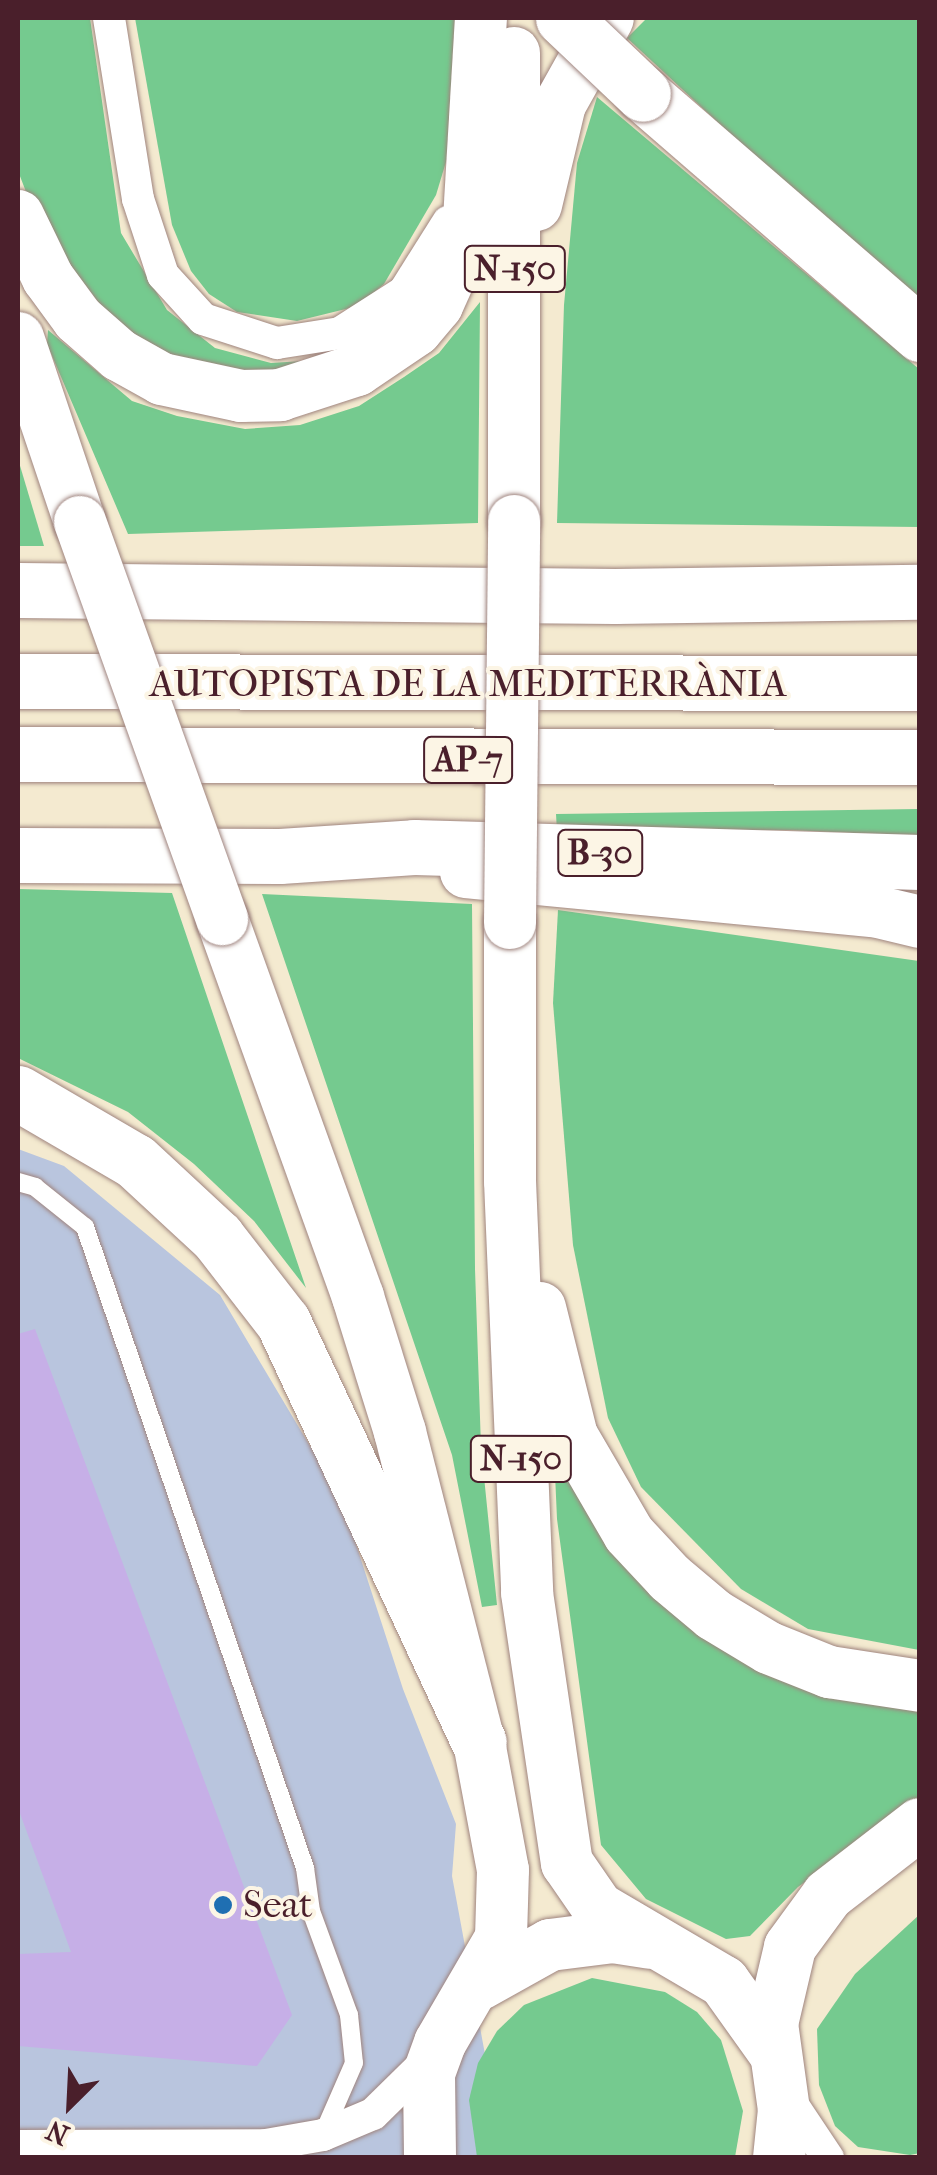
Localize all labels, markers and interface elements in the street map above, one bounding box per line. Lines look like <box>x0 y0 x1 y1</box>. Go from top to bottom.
road number: N-150 <box>462 239 568 299</box>
street label: AUTOPISTA DE LA MEDITERRÀNIA <box>149 661 787 707</box>
road number: AP-7 <box>423 730 513 790</box>
road number: B-30 <box>555 823 645 883</box>
road number: N-150 <box>468 1429 574 1489</box>
place label: Seat <box>243 1882 313 1928</box>
marker: Seat <box>212 1894 234 1916</box>
north arrow <box>20 2055 120 2155</box>
text: N <box>41 2113 74 2152</box>

